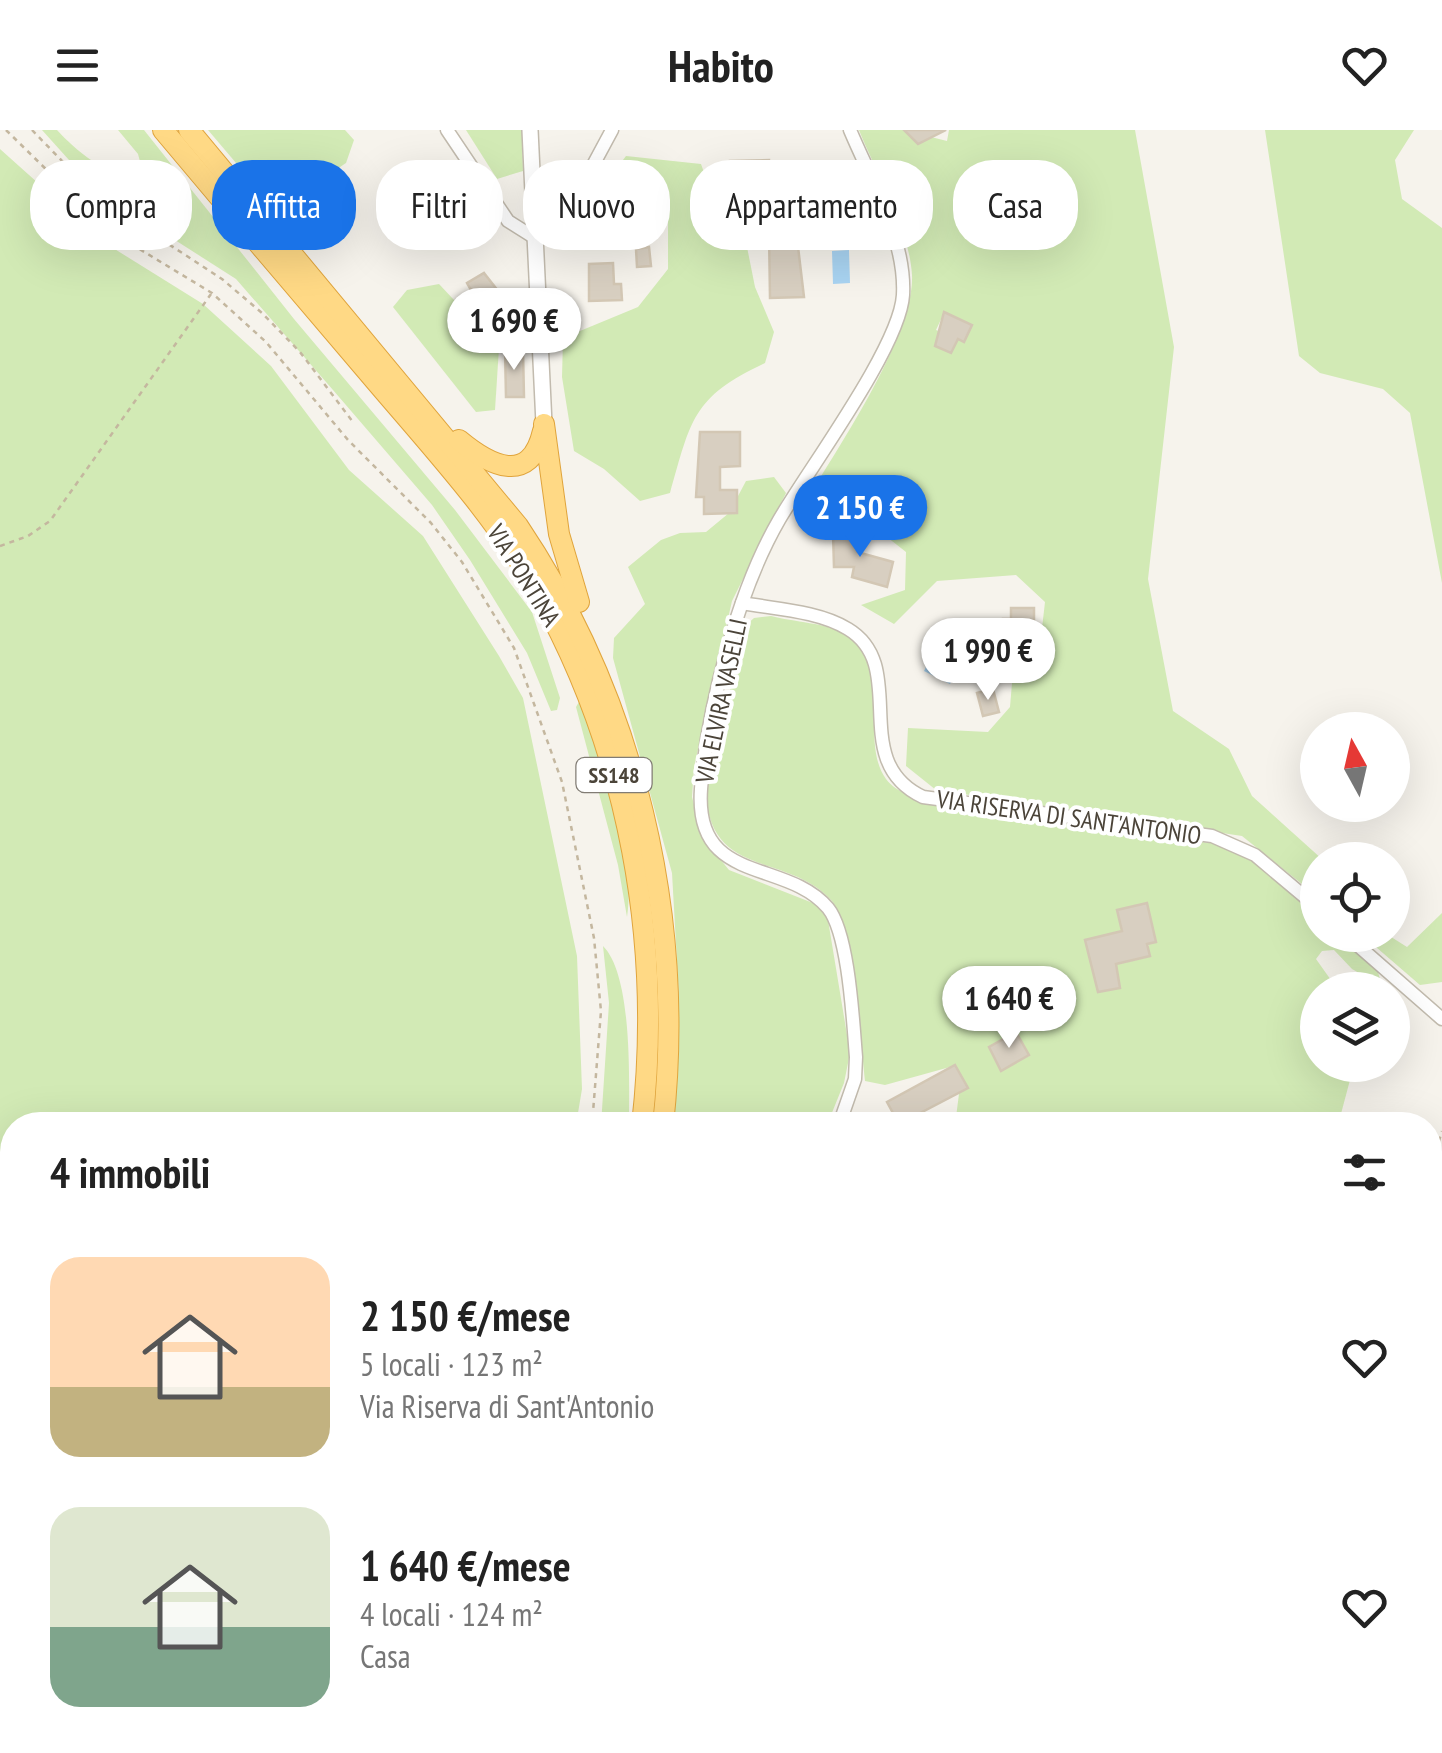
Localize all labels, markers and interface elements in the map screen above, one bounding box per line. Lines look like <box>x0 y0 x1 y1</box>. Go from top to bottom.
text: Habito <box>668 36 774 94</box>
icon: menu <box>50 38 105 93</box>
icon: heart <box>1337 38 1392 93</box>
chip: Compra <box>30 160 192 250</box>
chip: Affitta <box>212 160 356 250</box>
chip: Filtri <box>376 160 503 250</box>
chip: Nuovo <box>523 160 670 250</box>
chip: Appartamento <box>690 160 933 250</box>
chip: Casa <box>953 160 1078 250</box>
pin: 1 690 € <box>422 288 606 373</box>
text: 1 690 € <box>469 299 559 341</box>
pin: 2 150 € <box>768 475 952 560</box>
text: 2 150 € <box>815 486 905 528</box>
street label: VIA PONTINA <box>480 517 568 632</box>
street label: VIA ELVIRA VASELLI <box>688 616 754 787</box>
pin: 1 990 € <box>896 618 1080 703</box>
text: 1 990 € <box>943 629 1033 671</box>
north arrow <box>1300 712 1410 822</box>
map controls <box>1300 712 1410 1082</box>
road number: SS148 <box>576 758 652 792</box>
street label: VIA RISERVA DI SANT'ANTONIO <box>934 782 1203 851</box>
button: locate <box>1300 842 1410 952</box>
pin: 1 640 € <box>917 966 1101 1051</box>
button: layers <box>1300 972 1410 1082</box>
text: 1 640 € <box>964 977 1054 1019</box>
text: 4 immobili <box>50 1145 210 1200</box>
icon: filters <box>1337 1145 1392 1200</box>
text: 2 150 €/mese <box>360 1288 571 1343</box>
icon: home <box>130 1297 250 1417</box>
icon: heart <box>1337 1330 1392 1385</box>
text: 5 locali · 123 m² <box>360 1343 543 1385</box>
text: Via Riserva di Sant'Antonio <box>360 1385 654 1427</box>
text: 1 640 €/mese <box>360 1538 571 1593</box>
icon: home <box>130 1547 250 1667</box>
icon: heart <box>1337 1580 1392 1635</box>
text: 4 locali · 124 m² <box>360 1593 543 1635</box>
text: Casa <box>360 1635 411 1677</box>

